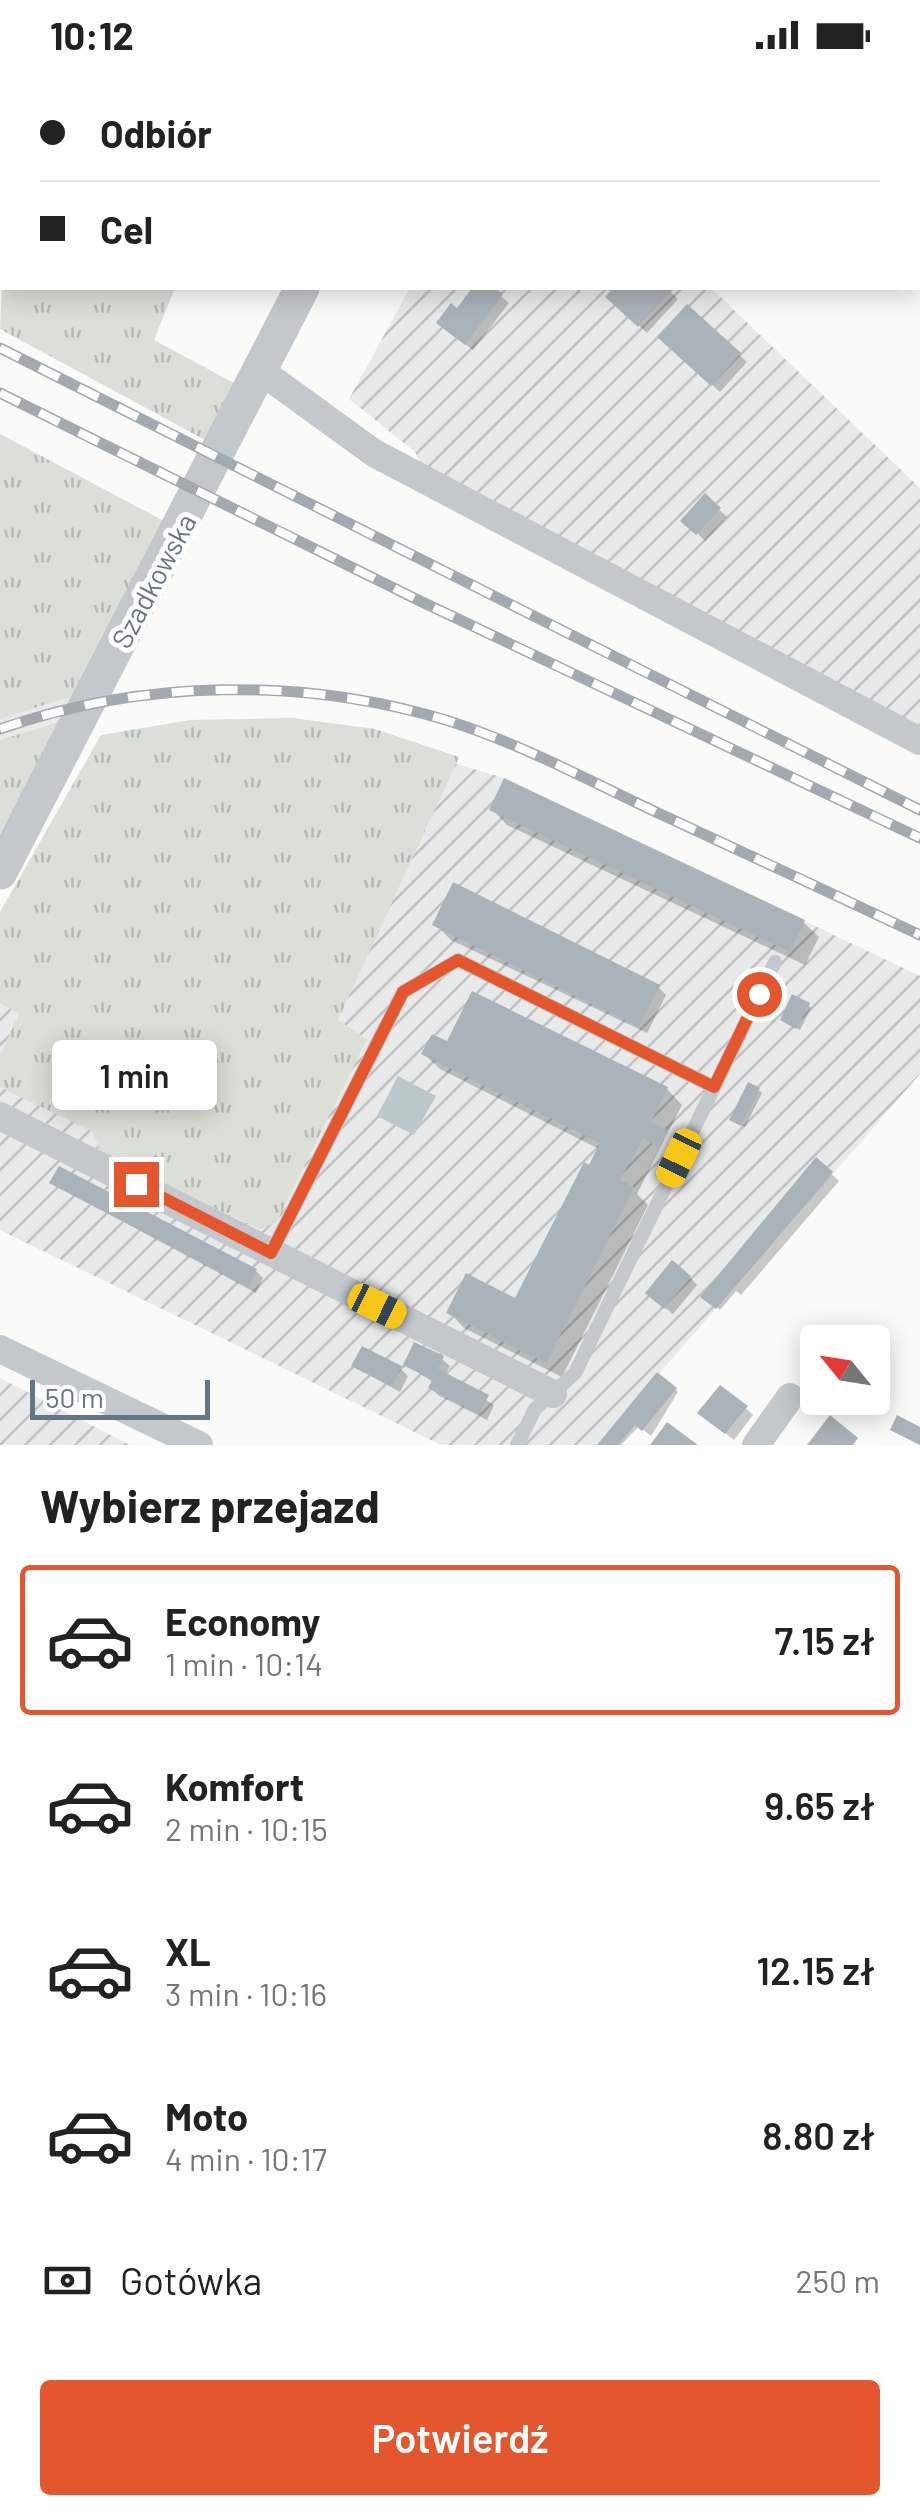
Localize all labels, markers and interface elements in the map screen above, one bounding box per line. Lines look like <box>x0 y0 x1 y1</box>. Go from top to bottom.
text: 10:12 <box>50 12 134 58</box>
text: Odbiór <box>100 110 212 156</box>
text: Cel <box>100 206 153 252</box>
street label: Szadkowska <box>103 507 203 654</box>
route start <box>737 972 782 1017</box>
callout: 1 min <box>54 1039 218 1109</box>
text: 1 min <box>100 1056 169 1094</box>
car <box>652 1124 706 1192</box>
route end <box>114 1162 159 1207</box>
car <box>343 1279 411 1333</box>
north arrow <box>800 1325 890 1415</box>
map controls <box>800 1325 890 1415</box>
scale bar <box>30 1375 210 1420</box>
text: 50 m <box>45 1380 104 1414</box>
text: Wybierz przejazd <box>40 1478 380 1532</box>
icon: car <box>45 1595 135 1685</box>
text: Economy <box>165 1598 320 1644</box>
text: 7.15 zł <box>775 1617 875 1663</box>
text: 1 min · 10:14 <box>165 1644 323 1682</box>
icon: car <box>45 1760 135 1850</box>
text: Komfort <box>165 1763 304 1809</box>
text: 9.65 zł <box>764 1782 875 1828</box>
text: 2 min · 10:15 <box>165 1809 328 1847</box>
icon: car <box>45 1925 135 2015</box>
text: XL <box>165 1928 211 1974</box>
text: 12.15 zł <box>757 1947 875 1993</box>
text: 3 min · 10:16 <box>165 1974 327 2012</box>
icon: car <box>45 2090 135 2180</box>
text: Moto <box>165 2093 248 2139</box>
text: 8.80 zł <box>762 2112 875 2158</box>
text: 4 min · 10:17 <box>165 2139 327 2177</box>
icon: cash <box>40 2253 95 2308</box>
text: Gotówka <box>120 2257 262 2303</box>
text: 250 m <box>795 2261 880 2299</box>
button: Potwierdź <box>40 2380 880 2495</box>

